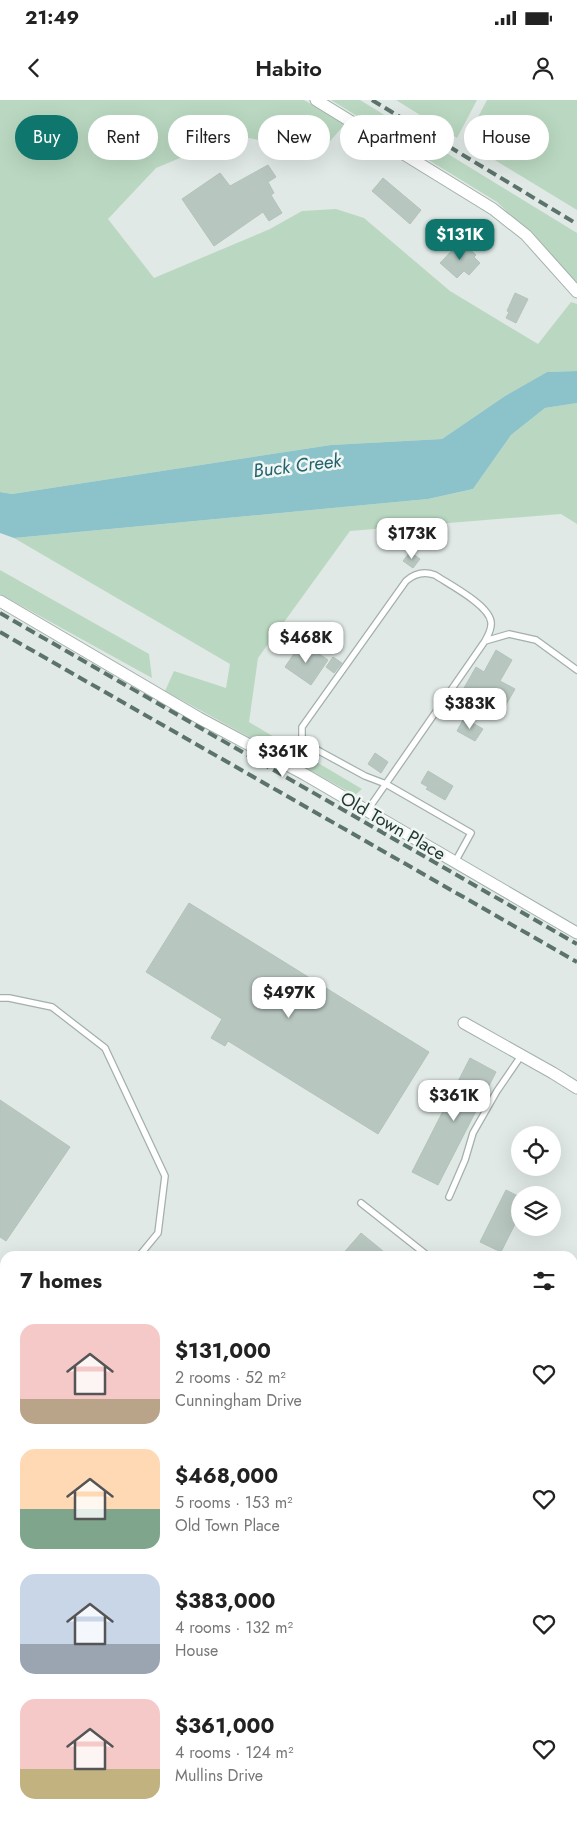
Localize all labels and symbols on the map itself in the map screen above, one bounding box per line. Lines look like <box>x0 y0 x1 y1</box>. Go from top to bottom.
pin: $131K <box>425 219 495 261</box>
water label: Buck Creek <box>252 447 343 484</box>
pin: $173K <box>377 518 447 560</box>
pin: $468K <box>271 622 341 664</box>
pin: $383K <box>435 688 505 730</box>
pin: $361K <box>248 736 318 778</box>
street label: Old Town Place <box>335 785 451 867</box>
pin: $497K <box>254 976 324 1019</box>
pin: $361K <box>419 1080 489 1122</box>

